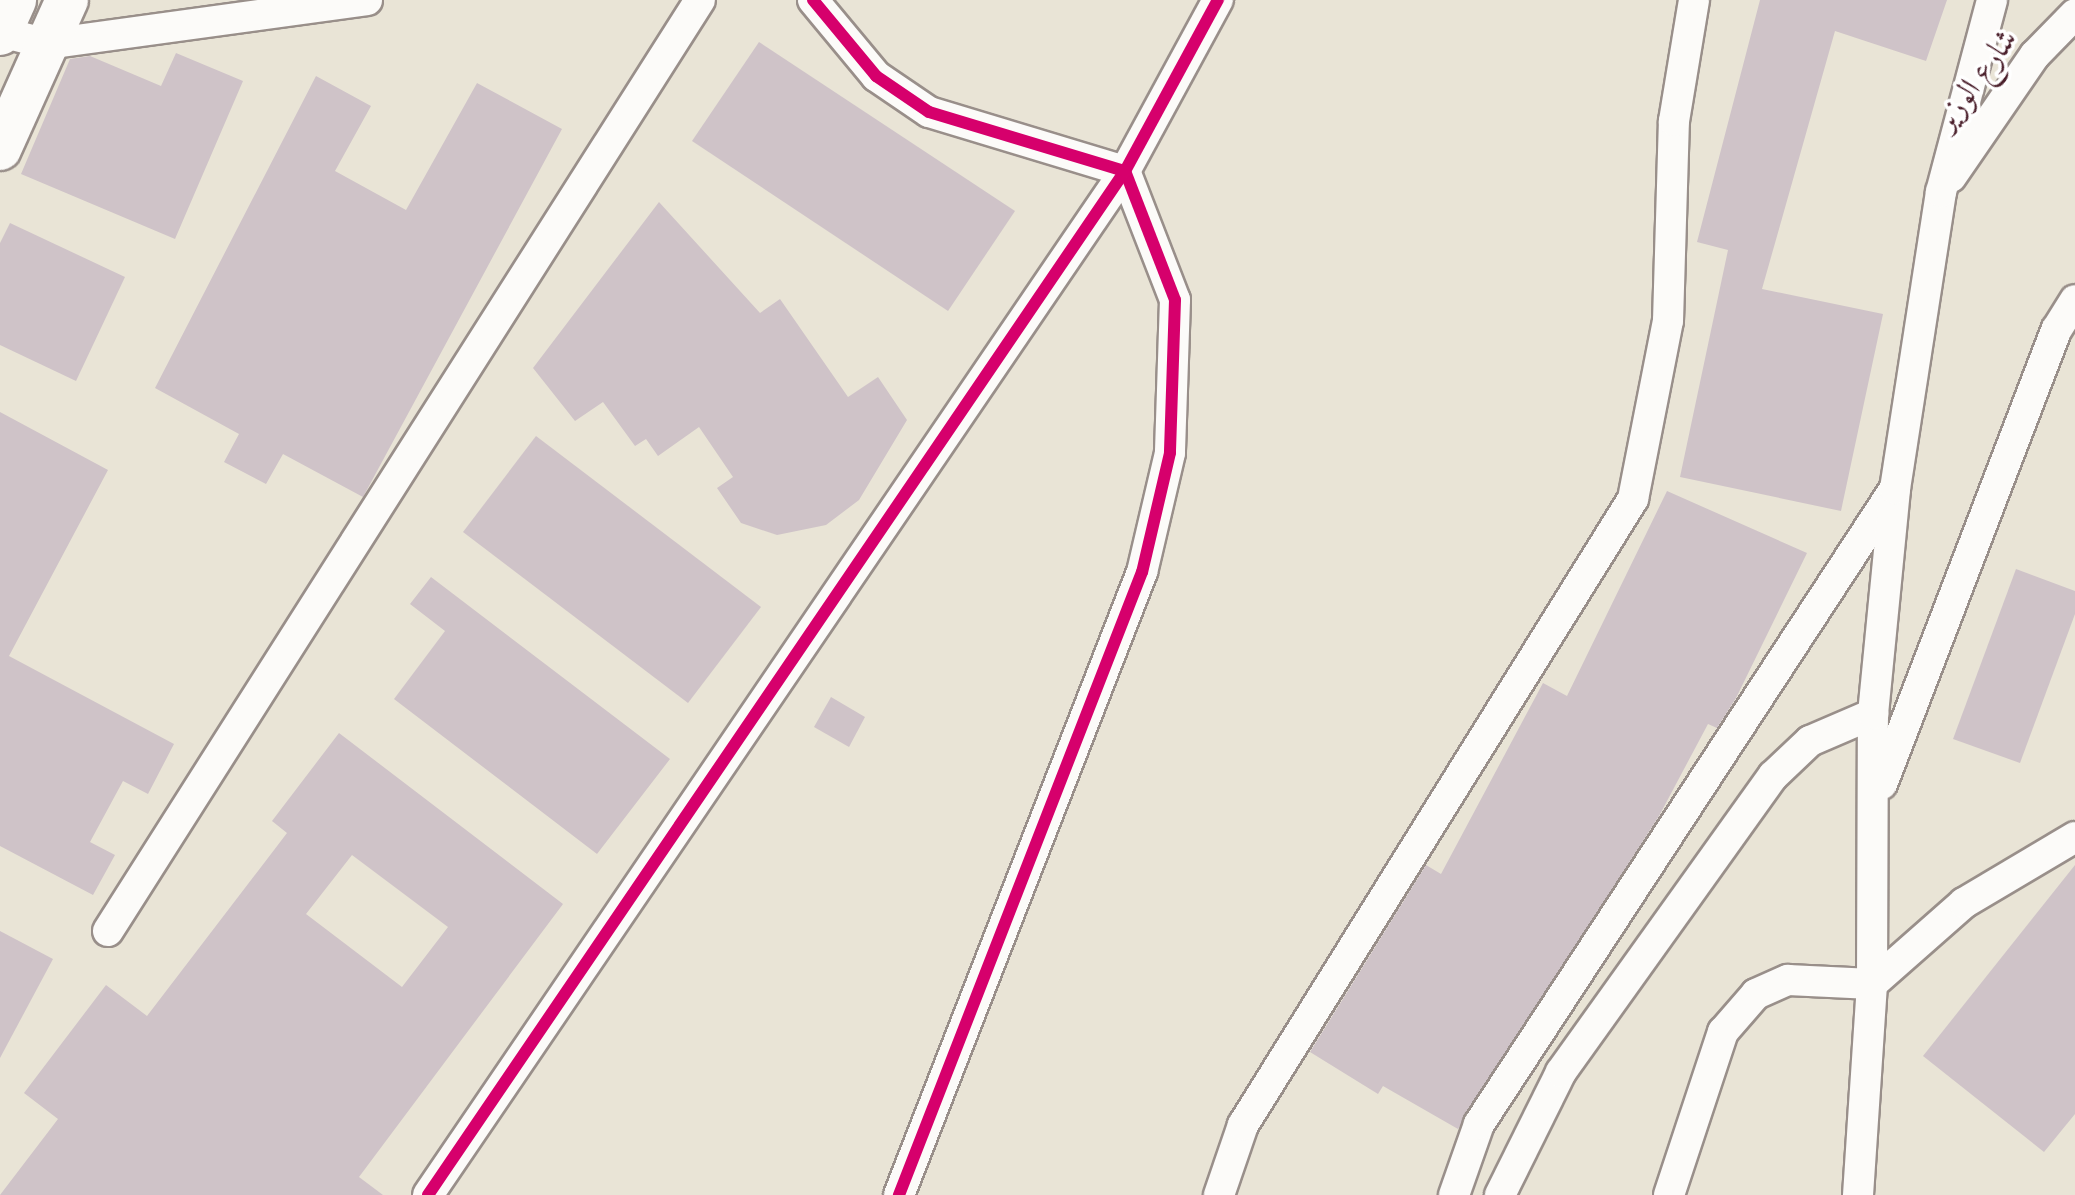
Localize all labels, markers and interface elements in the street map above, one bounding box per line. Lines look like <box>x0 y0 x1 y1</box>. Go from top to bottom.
street label: شارع الوزير <box>1926 22 2026 138</box>

